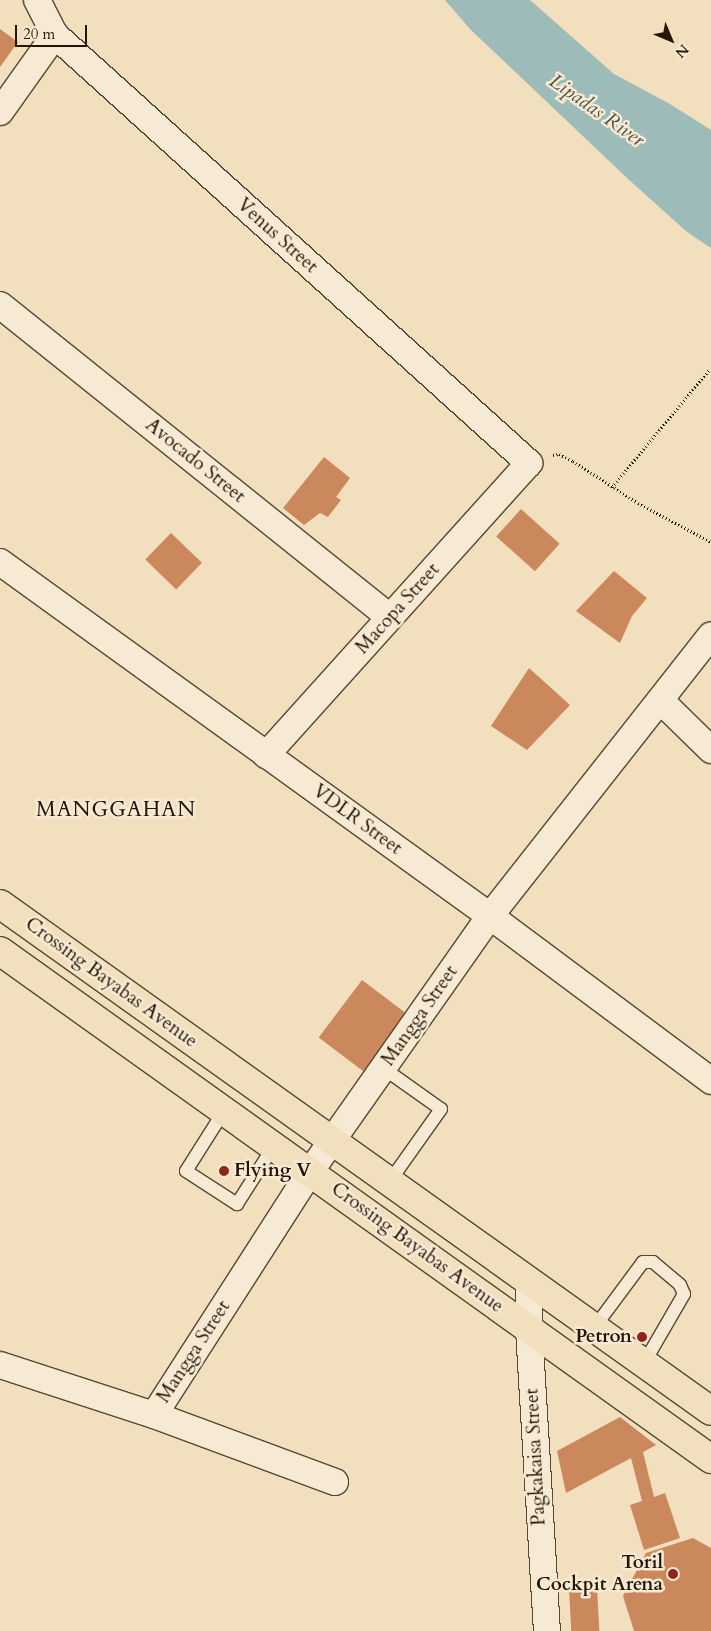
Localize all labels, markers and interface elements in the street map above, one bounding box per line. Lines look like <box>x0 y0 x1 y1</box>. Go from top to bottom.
scale bar <box>18 15 90 47</box>
north arrow <box>646 15 696 65</box>
text: 20 m <box>23 24 55 44</box>
text: N <box>671 40 693 62</box>
water label: Lipadas River <box>545 68 649 152</box>
street label: Venus Street <box>232 194 322 278</box>
street label: Avocado Street <box>141 414 249 508</box>
street label: Macopa Street <box>351 559 445 659</box>
street label: VDLR Street <box>308 780 406 860</box>
district label: MANGGAHAN <box>35 797 197 823</box>
street label: Crossing Bayabas Avenue <box>20 913 202 1053</box>
street label: Mangga Street <box>377 961 463 1071</box>
place label: Flying V <box>234 1160 311 1182</box>
marker: Flying V <box>218 1165 230 1177</box>
street label: Crossing Bayabas Avenue <box>326 1178 508 1318</box>
street label: Mangga Street <box>153 1297 235 1407</box>
place label: Petron <box>575 1326 632 1348</box>
marker: Petron <box>636 1331 648 1343</box>
street label: Pagkakaisa Street <box>521 1388 551 1526</box>
place label: Toril Cockpit Arena <box>536 1552 663 1596</box>
marker: Toril Cockpit Arena <box>667 1568 679 1580</box>

